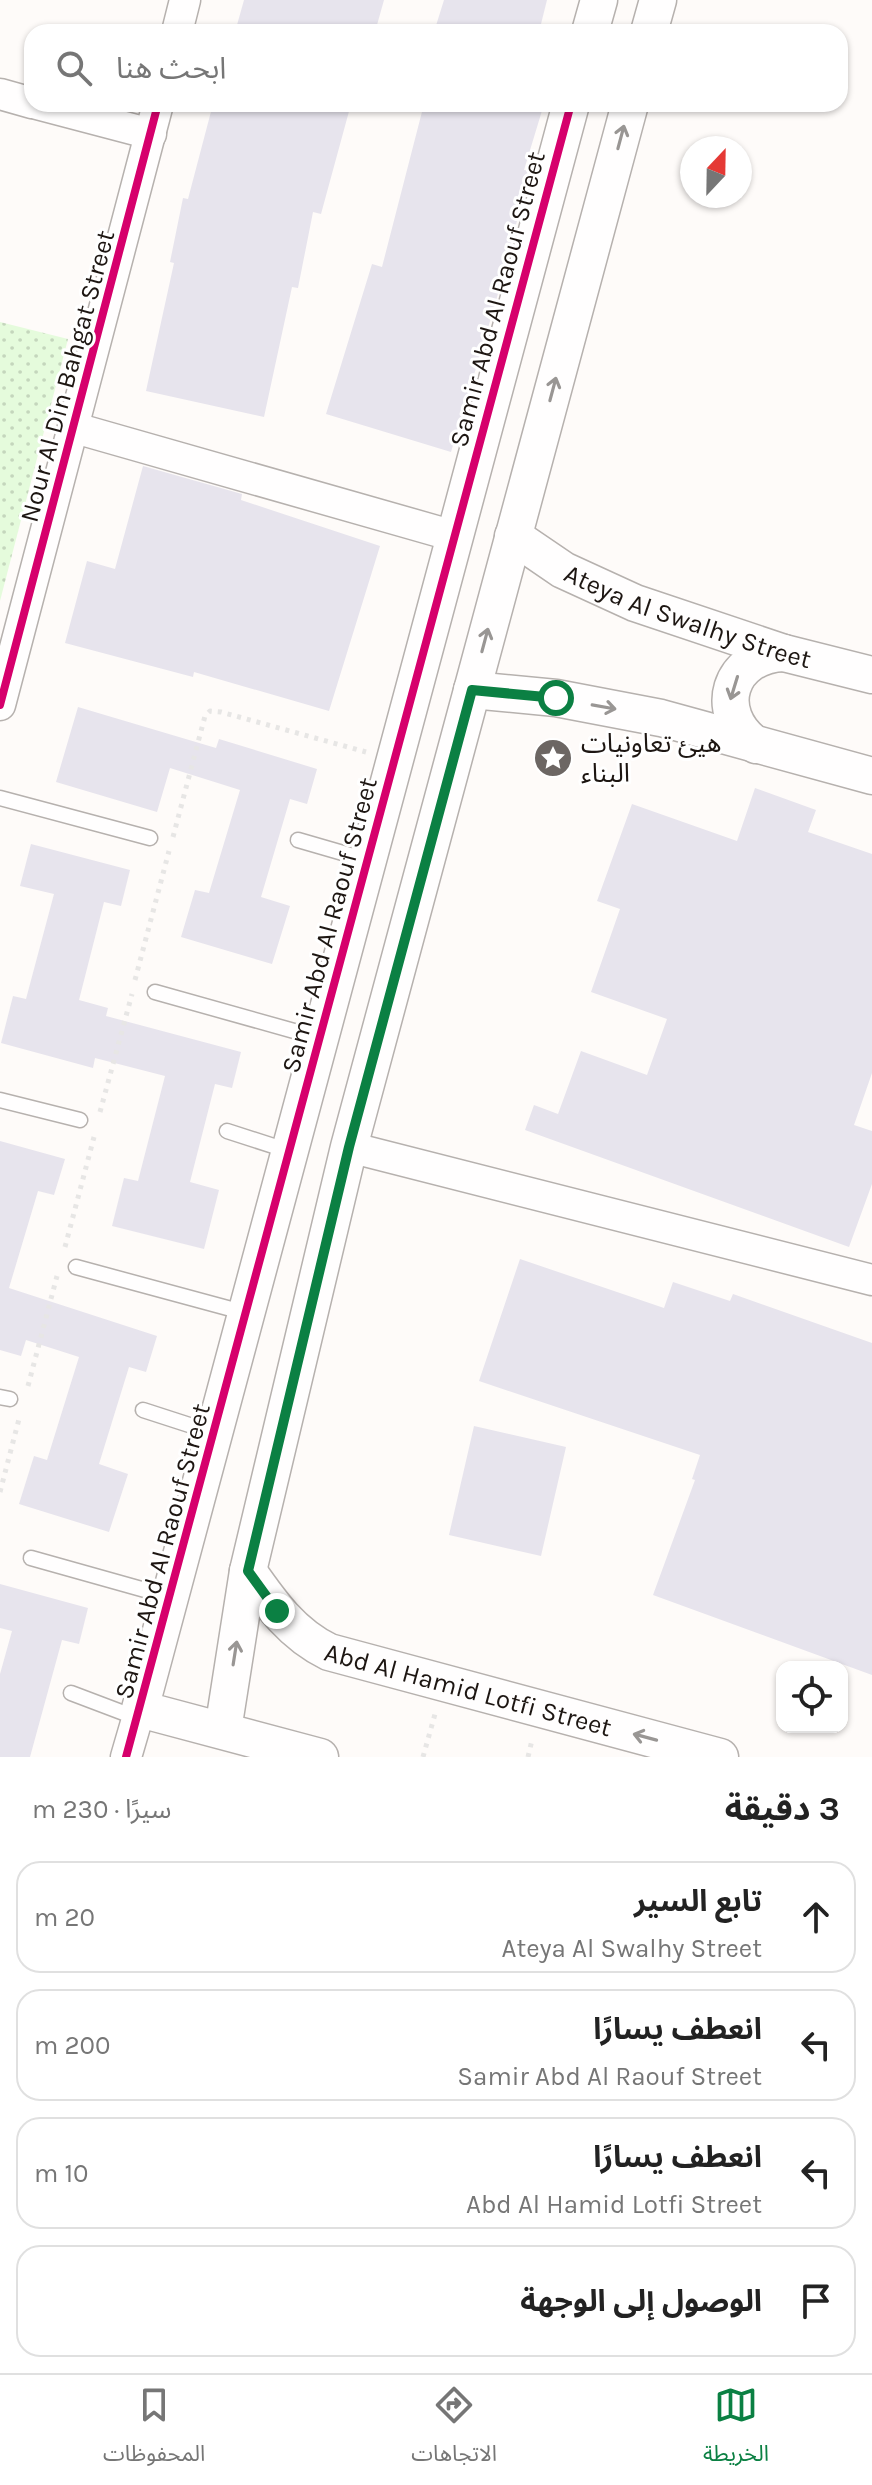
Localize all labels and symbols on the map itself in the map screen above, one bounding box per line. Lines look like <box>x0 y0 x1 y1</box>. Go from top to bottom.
one-way arrow <box>614 125 629 151</box>
north arrow <box>680 136 752 208</box>
street label: Samir Abd Al Raouf Street <box>443 148 552 450</box>
street label: Nour Al Din Bahgat Street <box>14 227 121 525</box>
one-way arrow <box>546 376 561 402</box>
street label: Ateya Al Swalhy Street <box>559 558 815 675</box>
one-way arrow <box>479 627 494 653</box>
one-way arrow <box>726 675 740 700</box>
route start <box>538 680 574 716</box>
one-way arrow <box>591 700 617 715</box>
place label: هيئ تعاونيات البناء <box>581 728 722 789</box>
place icon: هيئ تعاونيات البناء <box>532 737 574 779</box>
street label: Samir Abd Al Raouf Street <box>275 774 384 1076</box>
street label: Samir Abd Al Raouf Street <box>108 1400 217 1702</box>
route end <box>259 1593 295 1629</box>
street label: Abd Al Hamid Lotfi Street <box>321 1636 615 1743</box>
one-way arrow <box>229 1641 244 1666</box>
one-way arrow <box>632 1728 658 1743</box>

